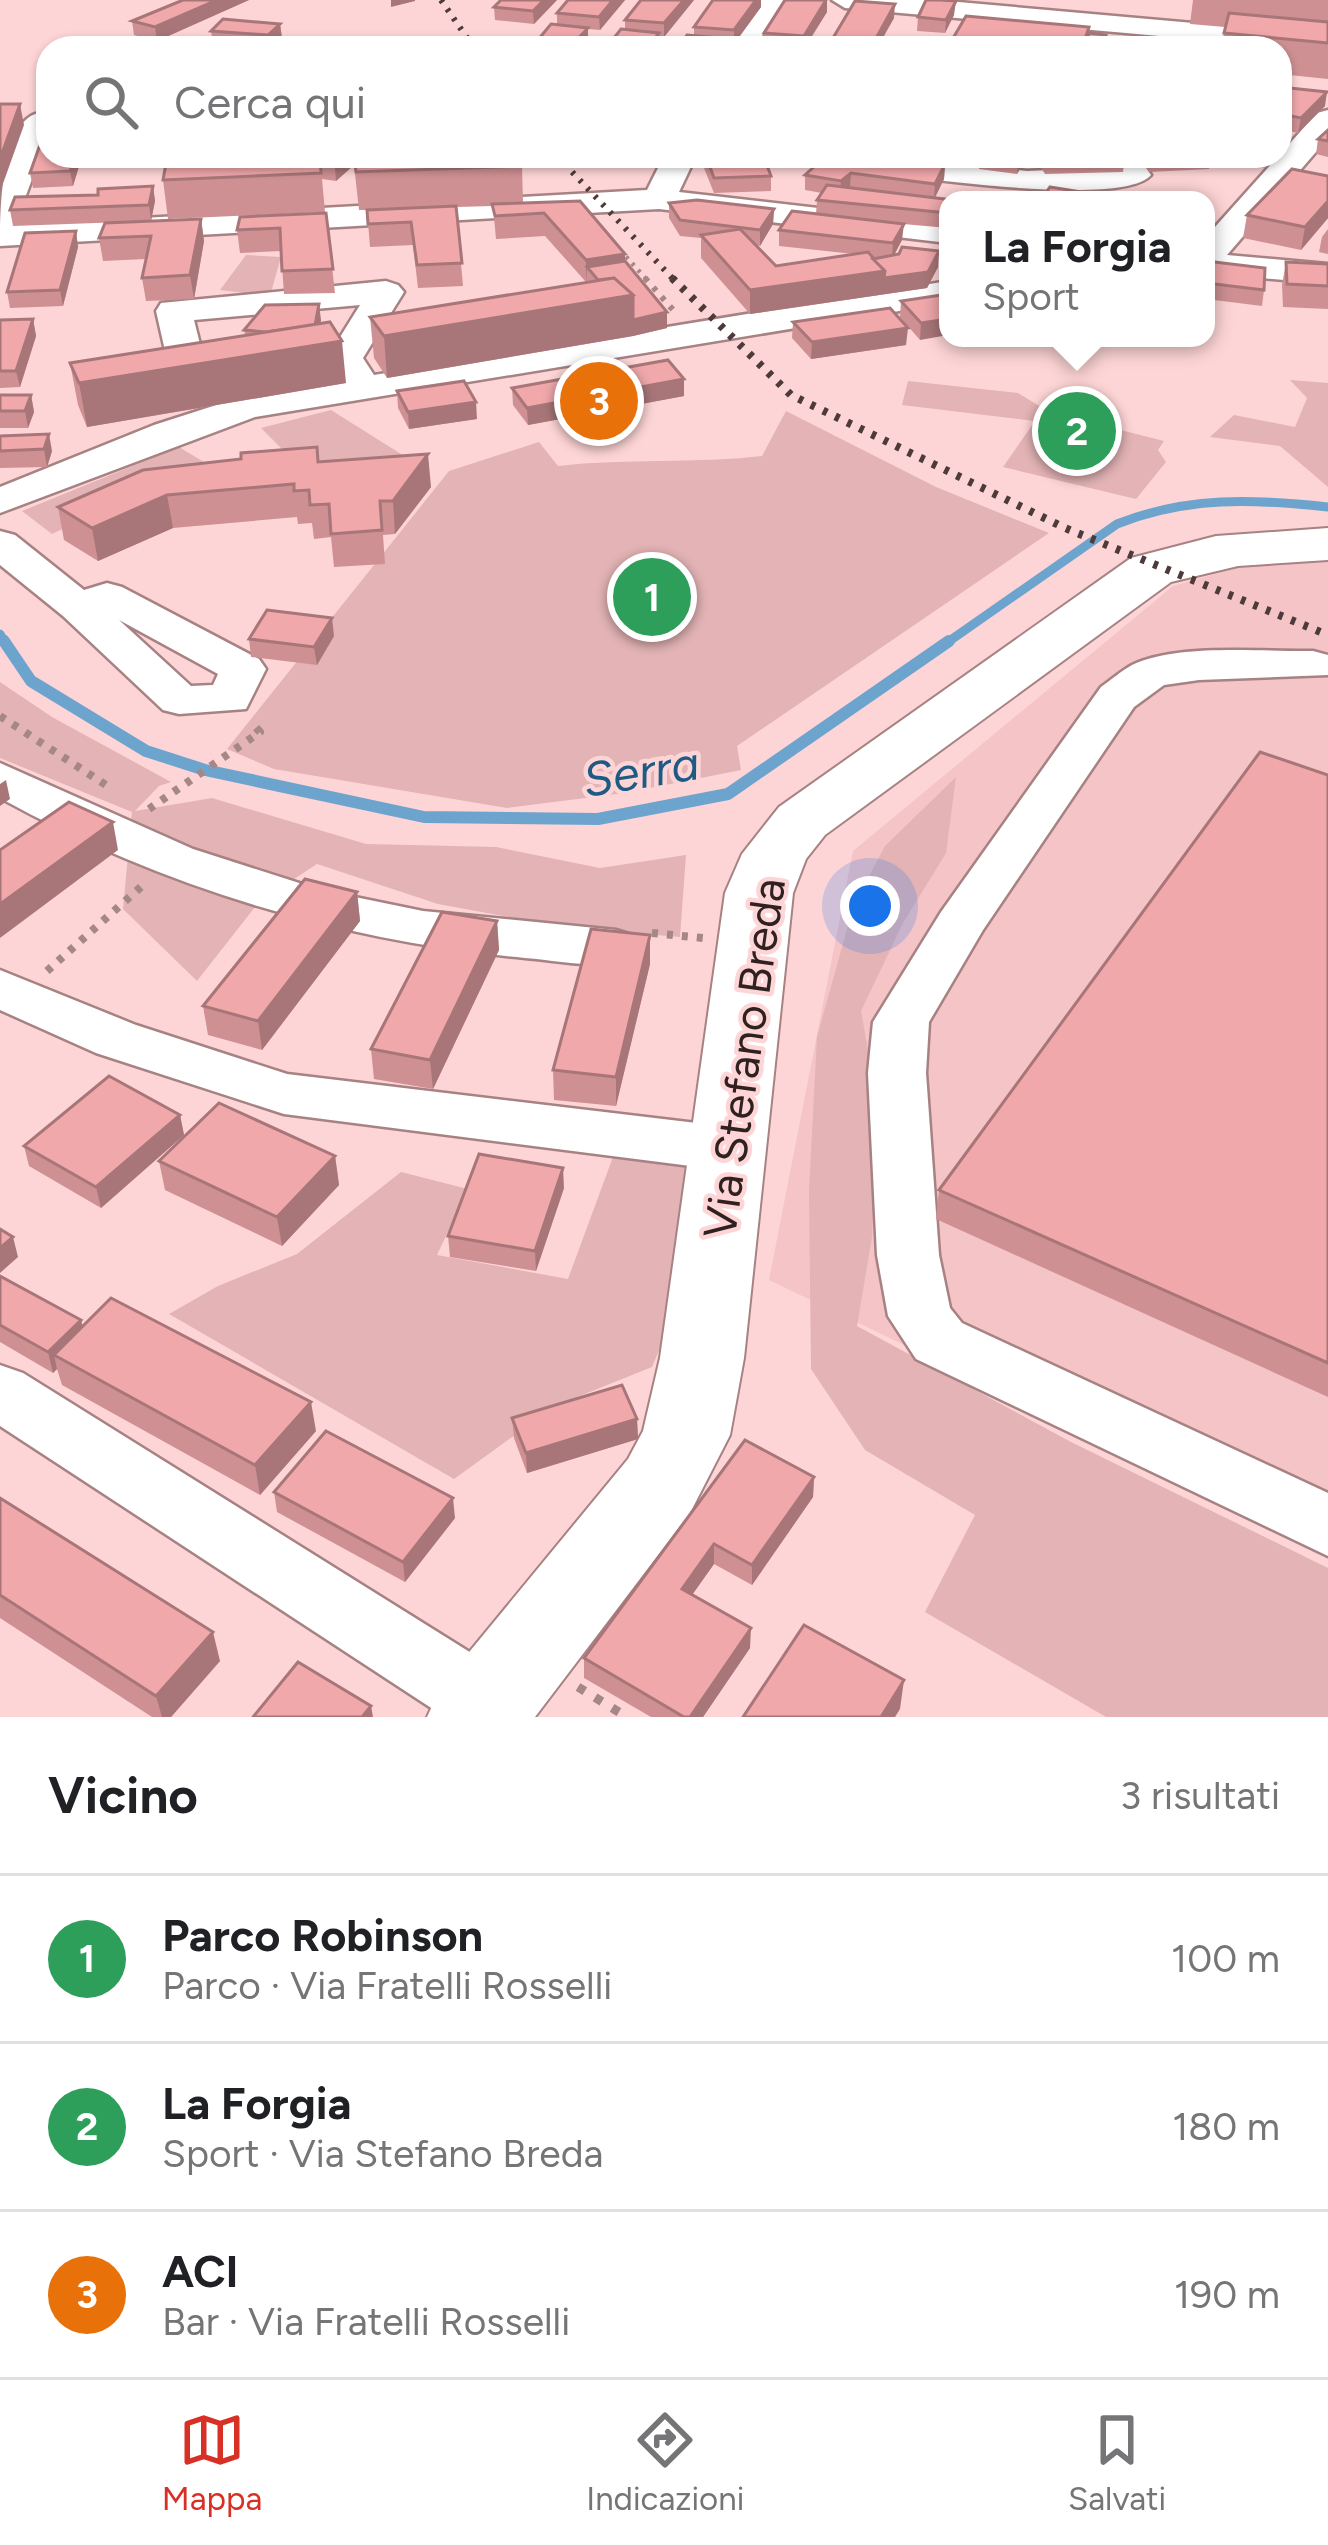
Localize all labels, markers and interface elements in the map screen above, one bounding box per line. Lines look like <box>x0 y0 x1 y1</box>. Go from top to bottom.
search box <box>36 36 1292 168</box>
icon: search <box>78 69 144 135</box>
text: Cerca qui <box>174 75 366 129</box>
popup <box>939 191 1215 347</box>
text: La Forgia <box>982 219 1172 273</box>
text: Sport <box>982 273 1080 320</box>
pin: 3 <box>560 356 638 446</box>
pin: 2 <box>1038 386 1116 476</box>
pin: 1 <box>613 552 691 642</box>
water label: Serra <box>579 733 703 809</box>
street label: Via Stefano Breda <box>692 874 796 1242</box>
your location <box>840 876 900 936</box>
text: Vicino <box>48 1765 198 1826</box>
text: 3 risultati <box>1120 1772 1280 1819</box>
text: Parco Robinson <box>162 1908 483 1962</box>
text: 1 <box>79 1935 95 1982</box>
text: 100 m <box>1171 1935 1280 1982</box>
text: Parco · Via Fratelli Rosselli <box>162 1962 612 2009</box>
text: La Forgia <box>162 2076 351 2130</box>
text: 2 <box>76 2103 98 2150</box>
text: 180 m <box>1172 2103 1280 2150</box>
text: Sport · Via Stefano Breda <box>162 2130 603 2177</box>
text: ACI <box>162 2244 239 2298</box>
text: 3 <box>76 2271 98 2318</box>
text: 190 m <box>1174 2271 1280 2318</box>
text: Bar · Via Fratelli Rosselli <box>162 2298 570 2345</box>
tab: Mappa <box>162 2407 262 2518</box>
tab: Indicazioni <box>586 2407 744 2518</box>
tab: Salvati <box>1068 2407 1166 2518</box>

